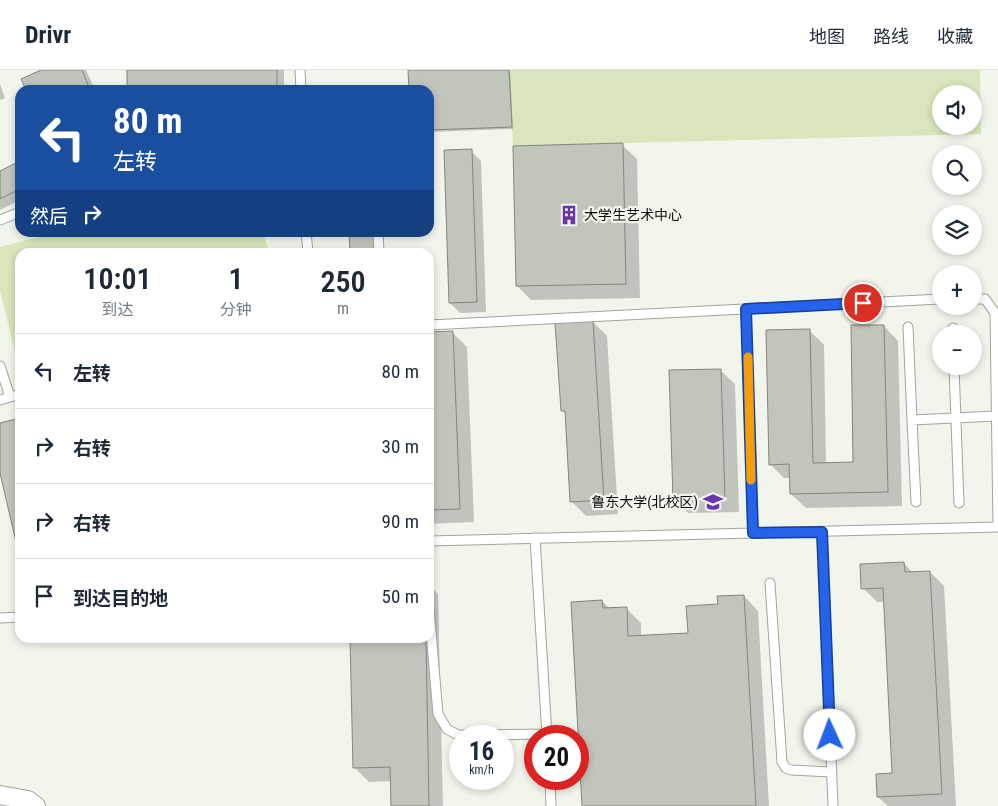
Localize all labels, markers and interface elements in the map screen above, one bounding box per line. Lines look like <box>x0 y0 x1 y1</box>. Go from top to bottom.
text: Drivr <box>25 21 71 49</box>
text: 地图 <box>809 26 845 47</box>
text: 路线 <box>873 26 909 47</box>
text: 收藏 <box>937 26 973 47</box>
map controls <box>932 85 982 375</box>
button: sound <box>932 85 982 135</box>
text: 80 m <box>113 101 182 142</box>
icon: left <box>30 105 95 170</box>
button: search <box>932 145 982 195</box>
text: 左转 <box>113 149 157 174</box>
icon: right <box>78 200 106 228</box>
building icon: 大学生艺术中心 <box>558 204 580 226</box>
text: 然后 <box>30 205 68 228</box>
button: layers <box>932 205 982 255</box>
place label: 大学生艺术中心 <box>584 207 682 223</box>
text: 10:01 <box>83 261 152 296</box>
text: 1 <box>228 261 244 296</box>
text: 250 <box>320 264 366 299</box>
button: + <box>932 265 982 315</box>
pin <box>842 282 884 324</box>
icon: arrive <box>849 289 877 317</box>
text: m <box>337 299 349 318</box>
text: 到达 <box>101 300 134 319</box>
text: 分钟 <box>220 300 252 319</box>
button: − <box>932 325 982 375</box>
icon: left <box>30 357 58 385</box>
text: 80 m <box>382 360 419 383</box>
text: 左转 <box>73 362 111 385</box>
icon: right <box>30 432 58 460</box>
text: 30 m <box>382 435 419 458</box>
text: 右转 <box>73 437 111 460</box>
school or university icon: 鲁东大学(北校区) <box>702 491 724 513</box>
place label: 鲁东大学(北校区) <box>591 494 698 511</box>
icon: right <box>30 507 58 535</box>
text: 90 m <box>382 510 419 533</box>
text: 右转 <box>73 512 111 535</box>
icon: arrive <box>30 582 58 610</box>
text: 50 m <box>382 585 419 608</box>
text: 到达目的地 <box>73 587 168 610</box>
position arrow <box>803 708 855 760</box>
speed limit sign: 20 <box>524 725 589 790</box>
text: 16 <box>469 737 494 766</box>
text: km/h <box>469 763 494 777</box>

